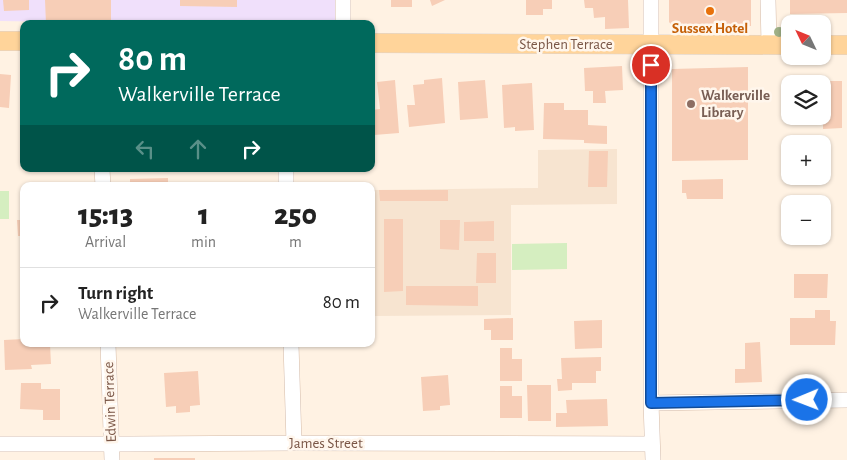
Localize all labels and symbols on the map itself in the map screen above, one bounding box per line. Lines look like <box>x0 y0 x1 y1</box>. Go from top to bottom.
marker: Sussex Hotel <box>704 5 716 17</box>
north arrow <box>781 15 831 65</box>
place label: Sussex Hotel <box>672 21 748 36</box>
street label: Stephen Terrace <box>519 37 613 52</box>
pin <box>630 44 672 86</box>
place label: Walkerville Library <box>701 88 770 120</box>
marker: Walkerville Library <box>685 98 697 110</box>
street label: Edwin Terrace <box>101 361 119 443</box>
position arrow <box>780 373 832 425</box>
street label: James Street <box>289 436 363 451</box>

